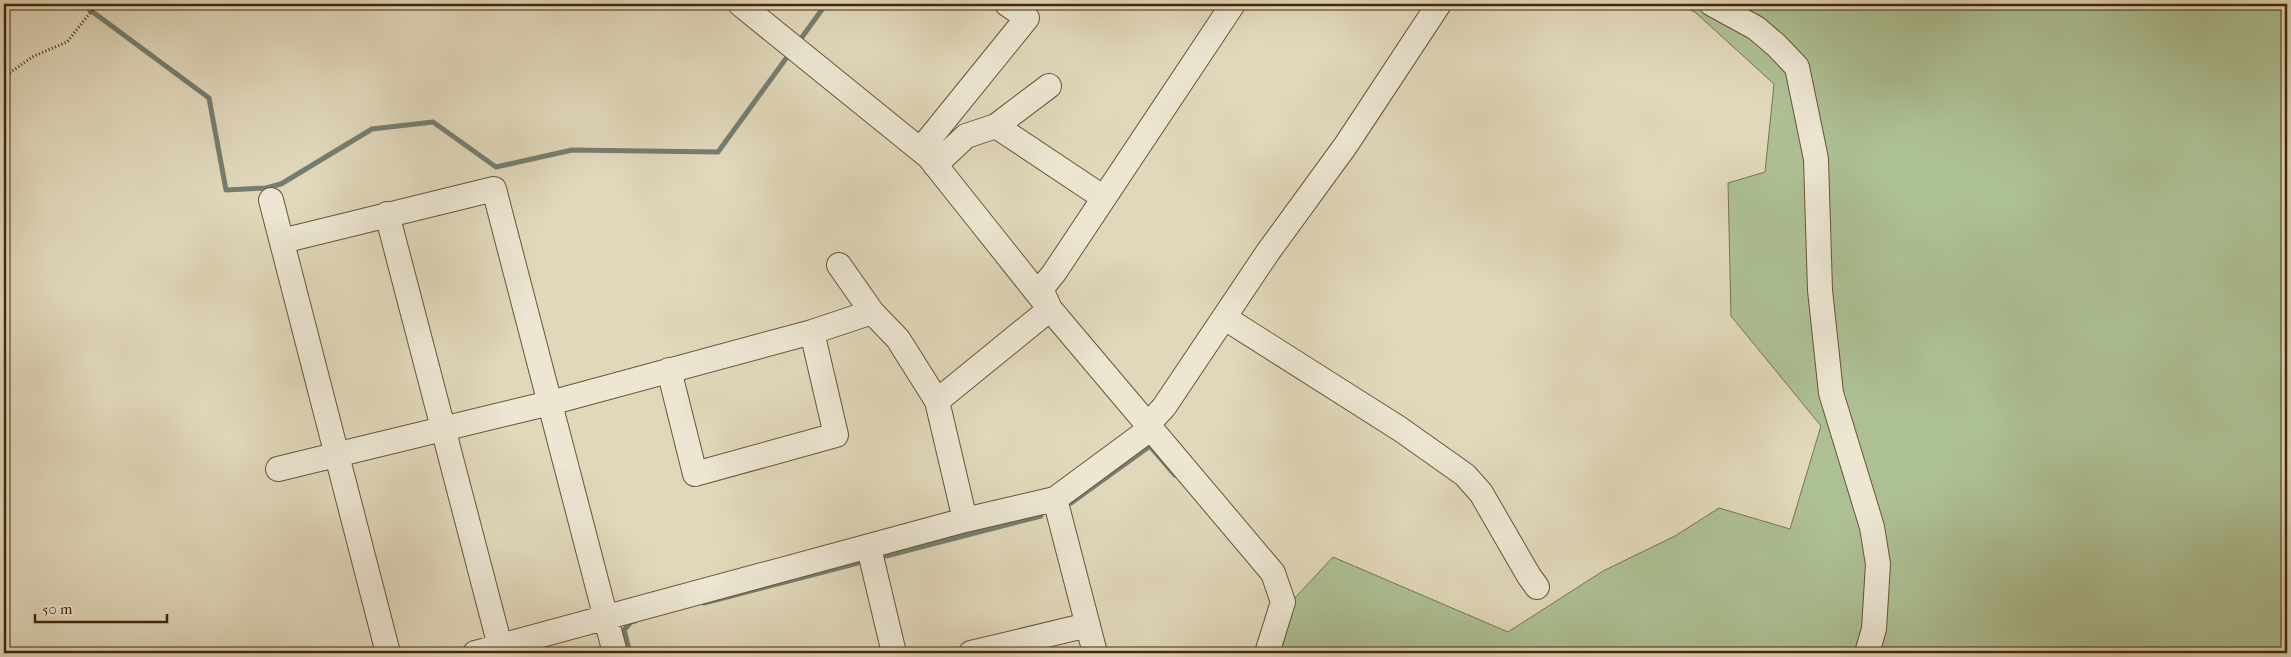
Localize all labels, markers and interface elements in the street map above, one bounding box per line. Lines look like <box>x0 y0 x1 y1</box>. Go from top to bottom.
scale bar <box>35 592 168 624</box>
text: 50 m <box>42 600 73 618</box>

